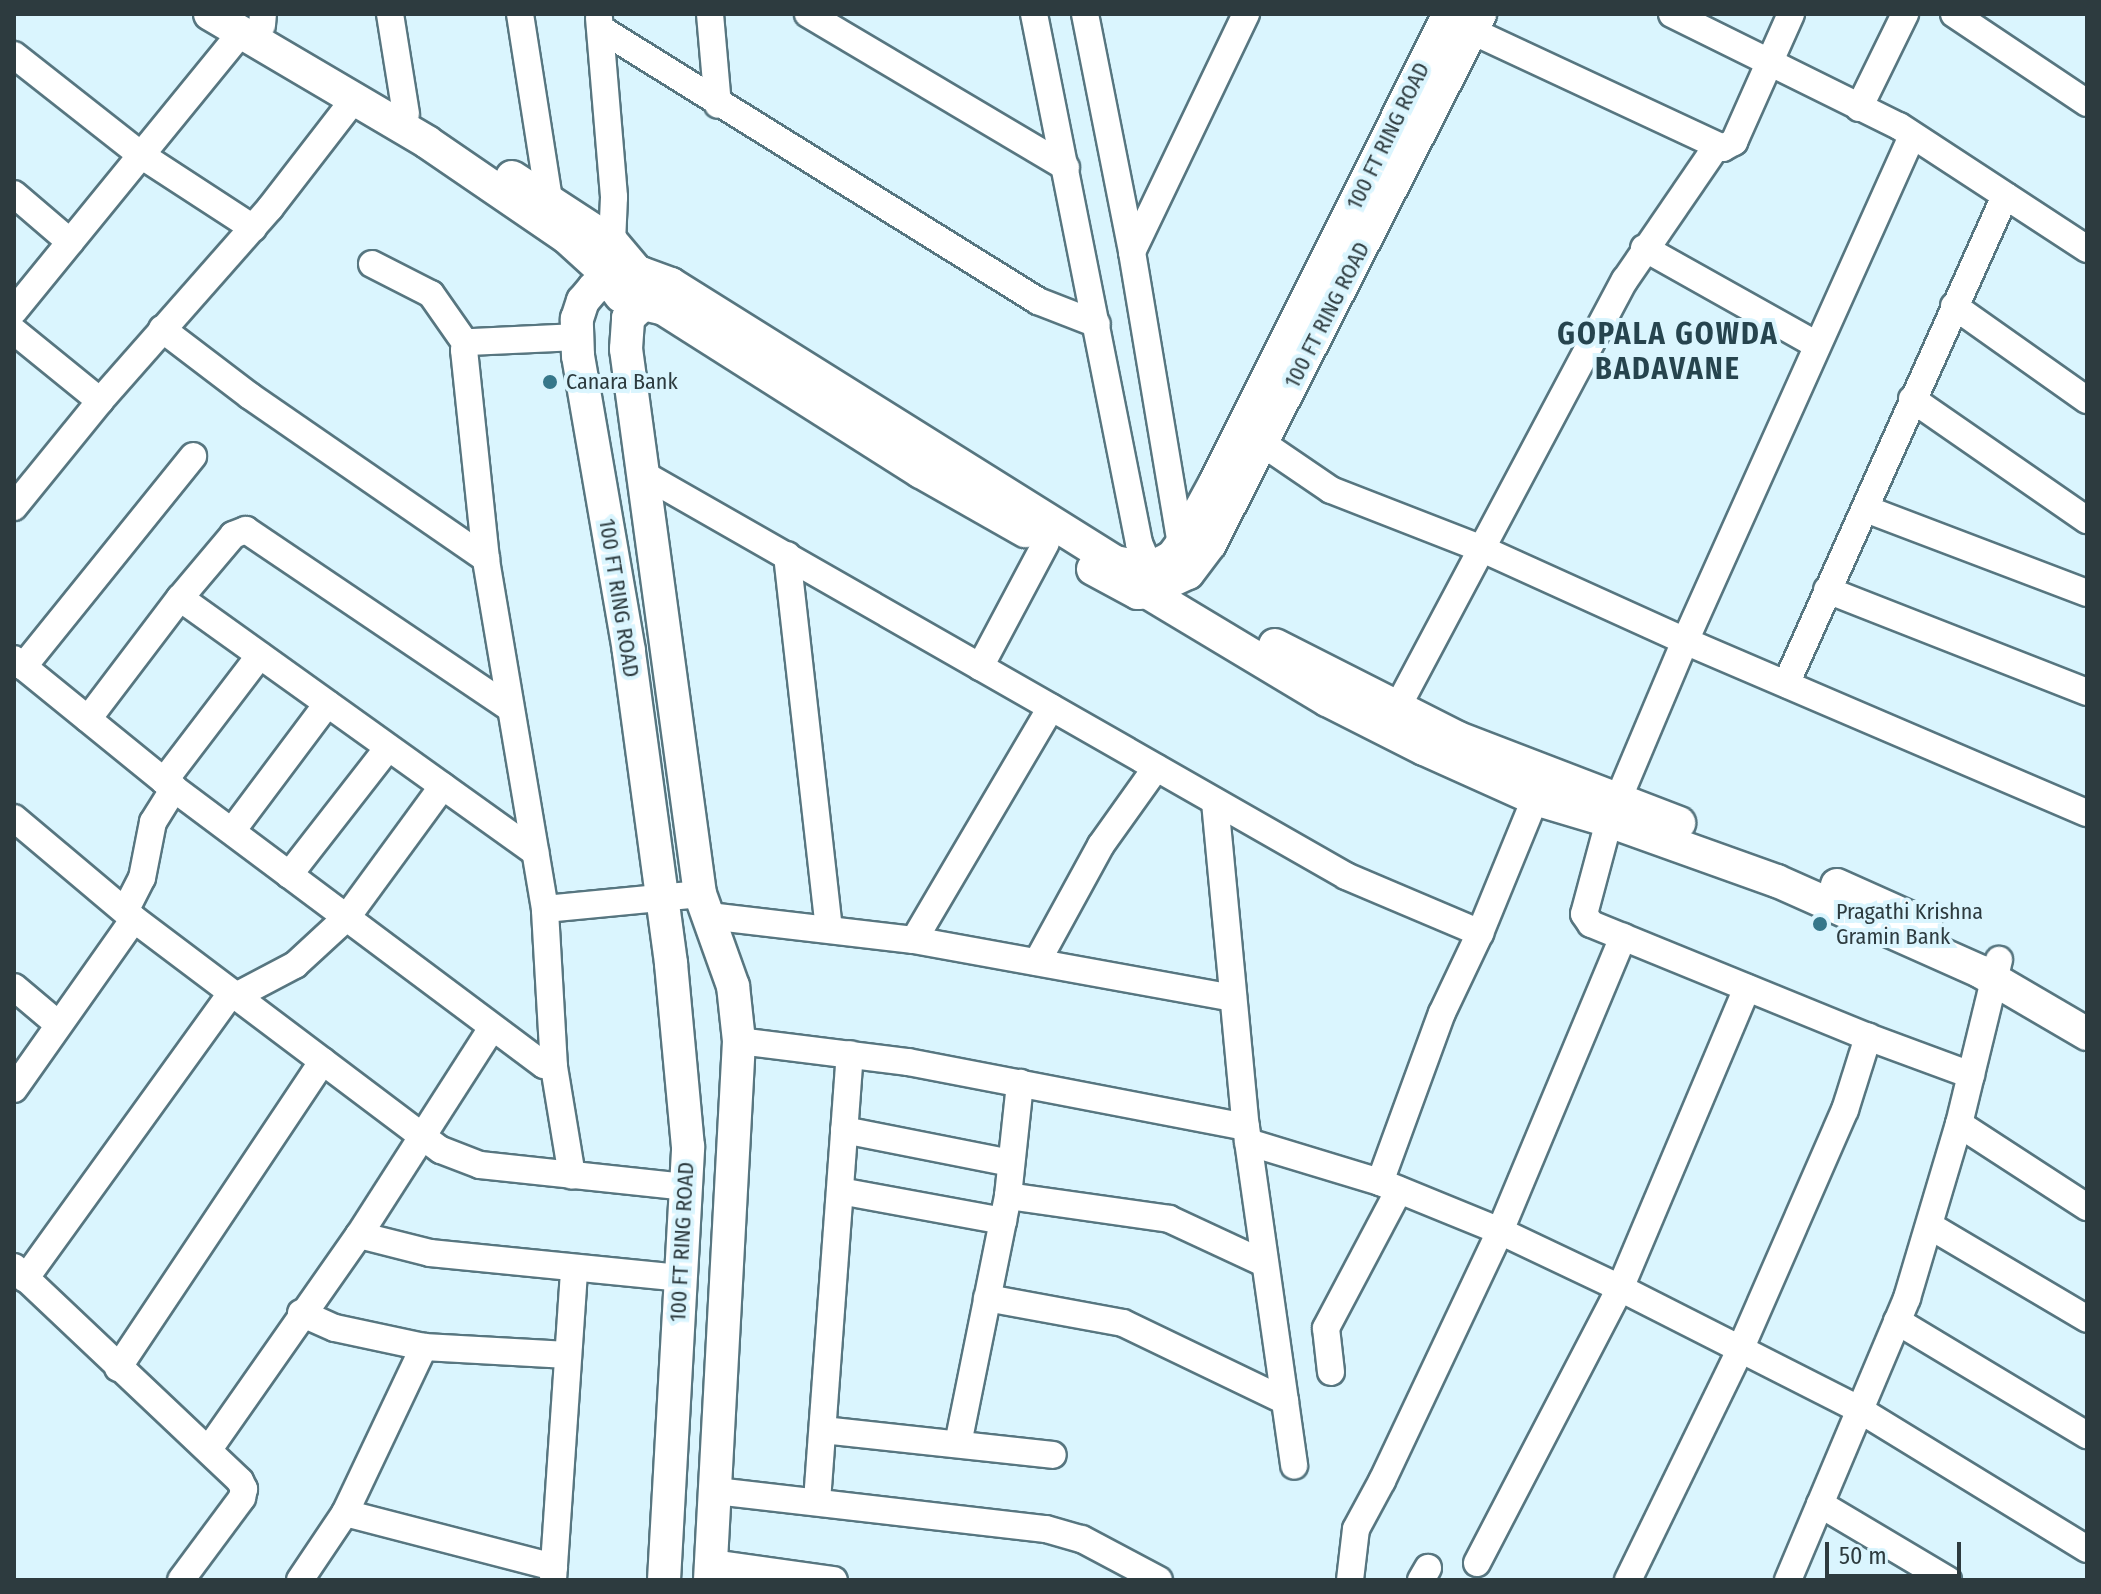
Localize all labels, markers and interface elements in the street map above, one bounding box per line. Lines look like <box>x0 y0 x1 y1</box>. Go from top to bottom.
street label: 100 FT RING ROAD <box>1341 58 1435 214</box>
street label: 100 FT RING ROAD <box>1279 238 1375 392</box>
district label: GOPALA GOWDA BADAVANE <box>1557 316 1779 386</box>
place label: Canara Bank <box>566 369 678 395</box>
marker: Canara Bank <box>541 373 559 391</box>
street label: 100 FT RING ROAD <box>593 517 645 679</box>
place label: Pragathi Krishna Gramin Bank <box>1836 898 1983 950</box>
marker: Pragathi Krishna Gramin Bank <box>1811 915 1829 933</box>
street label: 100 FT RING ROAD <box>665 1161 699 1323</box>
scale bar <box>1829 1526 1965 1576</box>
text: 50 m <box>1839 1542 1887 1570</box>

